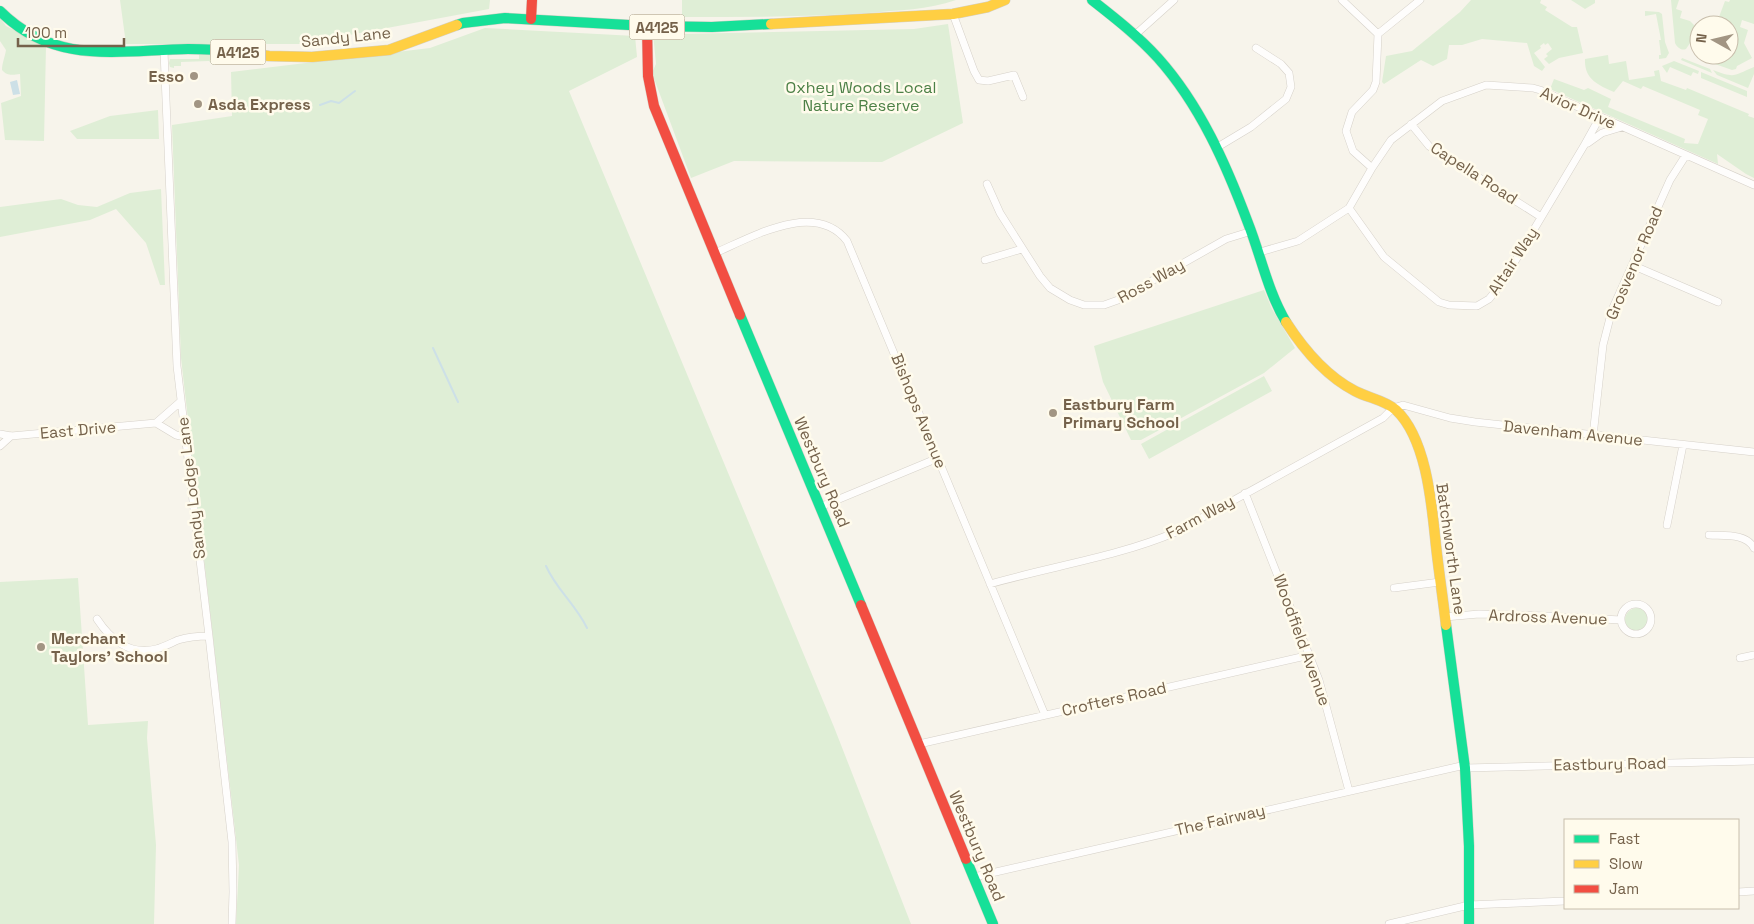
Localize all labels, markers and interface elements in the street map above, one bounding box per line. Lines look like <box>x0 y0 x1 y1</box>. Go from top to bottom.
scale bar <box>18 15 124 47</box>
road number: A4125 <box>630 15 684 40</box>
north arrow <box>1689 15 1739 65</box>
street label: Sandy Lane <box>300 22 392 52</box>
text: 100 m <box>25 23 67 42</box>
text: N <box>1692 32 1711 44</box>
road number: A4125 <box>210 40 266 64</box>
place label: Esso <box>149 66 184 87</box>
marker: Esso <box>188 70 200 82</box>
park label: Oxhey Woods Local Nature Reserve <box>786 77 936 116</box>
street label: Avior Drive <box>1537 82 1619 134</box>
place label: Asda Express <box>208 94 311 115</box>
marker: Asda Express <box>192 98 204 110</box>
street label: Capella Road <box>1426 137 1522 209</box>
street label: Grosvenor Road <box>1601 203 1667 323</box>
street label: Altair Way <box>1483 223 1543 299</box>
street label: Ross Way <box>1114 254 1188 308</box>
street label: Bishops Avenue <box>886 351 952 471</box>
place label: Eastbury Farm Primary School <box>1063 394 1179 433</box>
marker: Eastbury Farm Primary School <box>1047 407 1059 419</box>
street label: Westbury Road <box>789 414 855 530</box>
street label: Davenham Avenue <box>1502 415 1644 451</box>
street label: East Drive <box>39 416 117 444</box>
street label: Sandy Lodge Lane <box>172 416 210 560</box>
street label: Batchworth Lane <box>1431 482 1471 616</box>
street label: Farm Way <box>1162 490 1238 544</box>
street label: Woodfield Avenue <box>1268 571 1336 709</box>
street label: Ardross Avenue <box>1488 604 1608 630</box>
place label: Merchant Taylors' School <box>51 628 168 667</box>
marker: Merchant Taylors' School <box>35 641 47 653</box>
street label: Crofters Road <box>1060 677 1168 721</box>
street label: Eastbury Road <box>1553 753 1667 775</box>
street label: Westbury Road <box>944 788 1010 904</box>
street label: The Fairway <box>1173 799 1267 841</box>
legend <box>1564 819 1739 909</box>
text: Fast <box>1609 829 1640 848</box>
text: Slow <box>1609 854 1643 873</box>
text: Jam <box>1609 879 1639 898</box>

